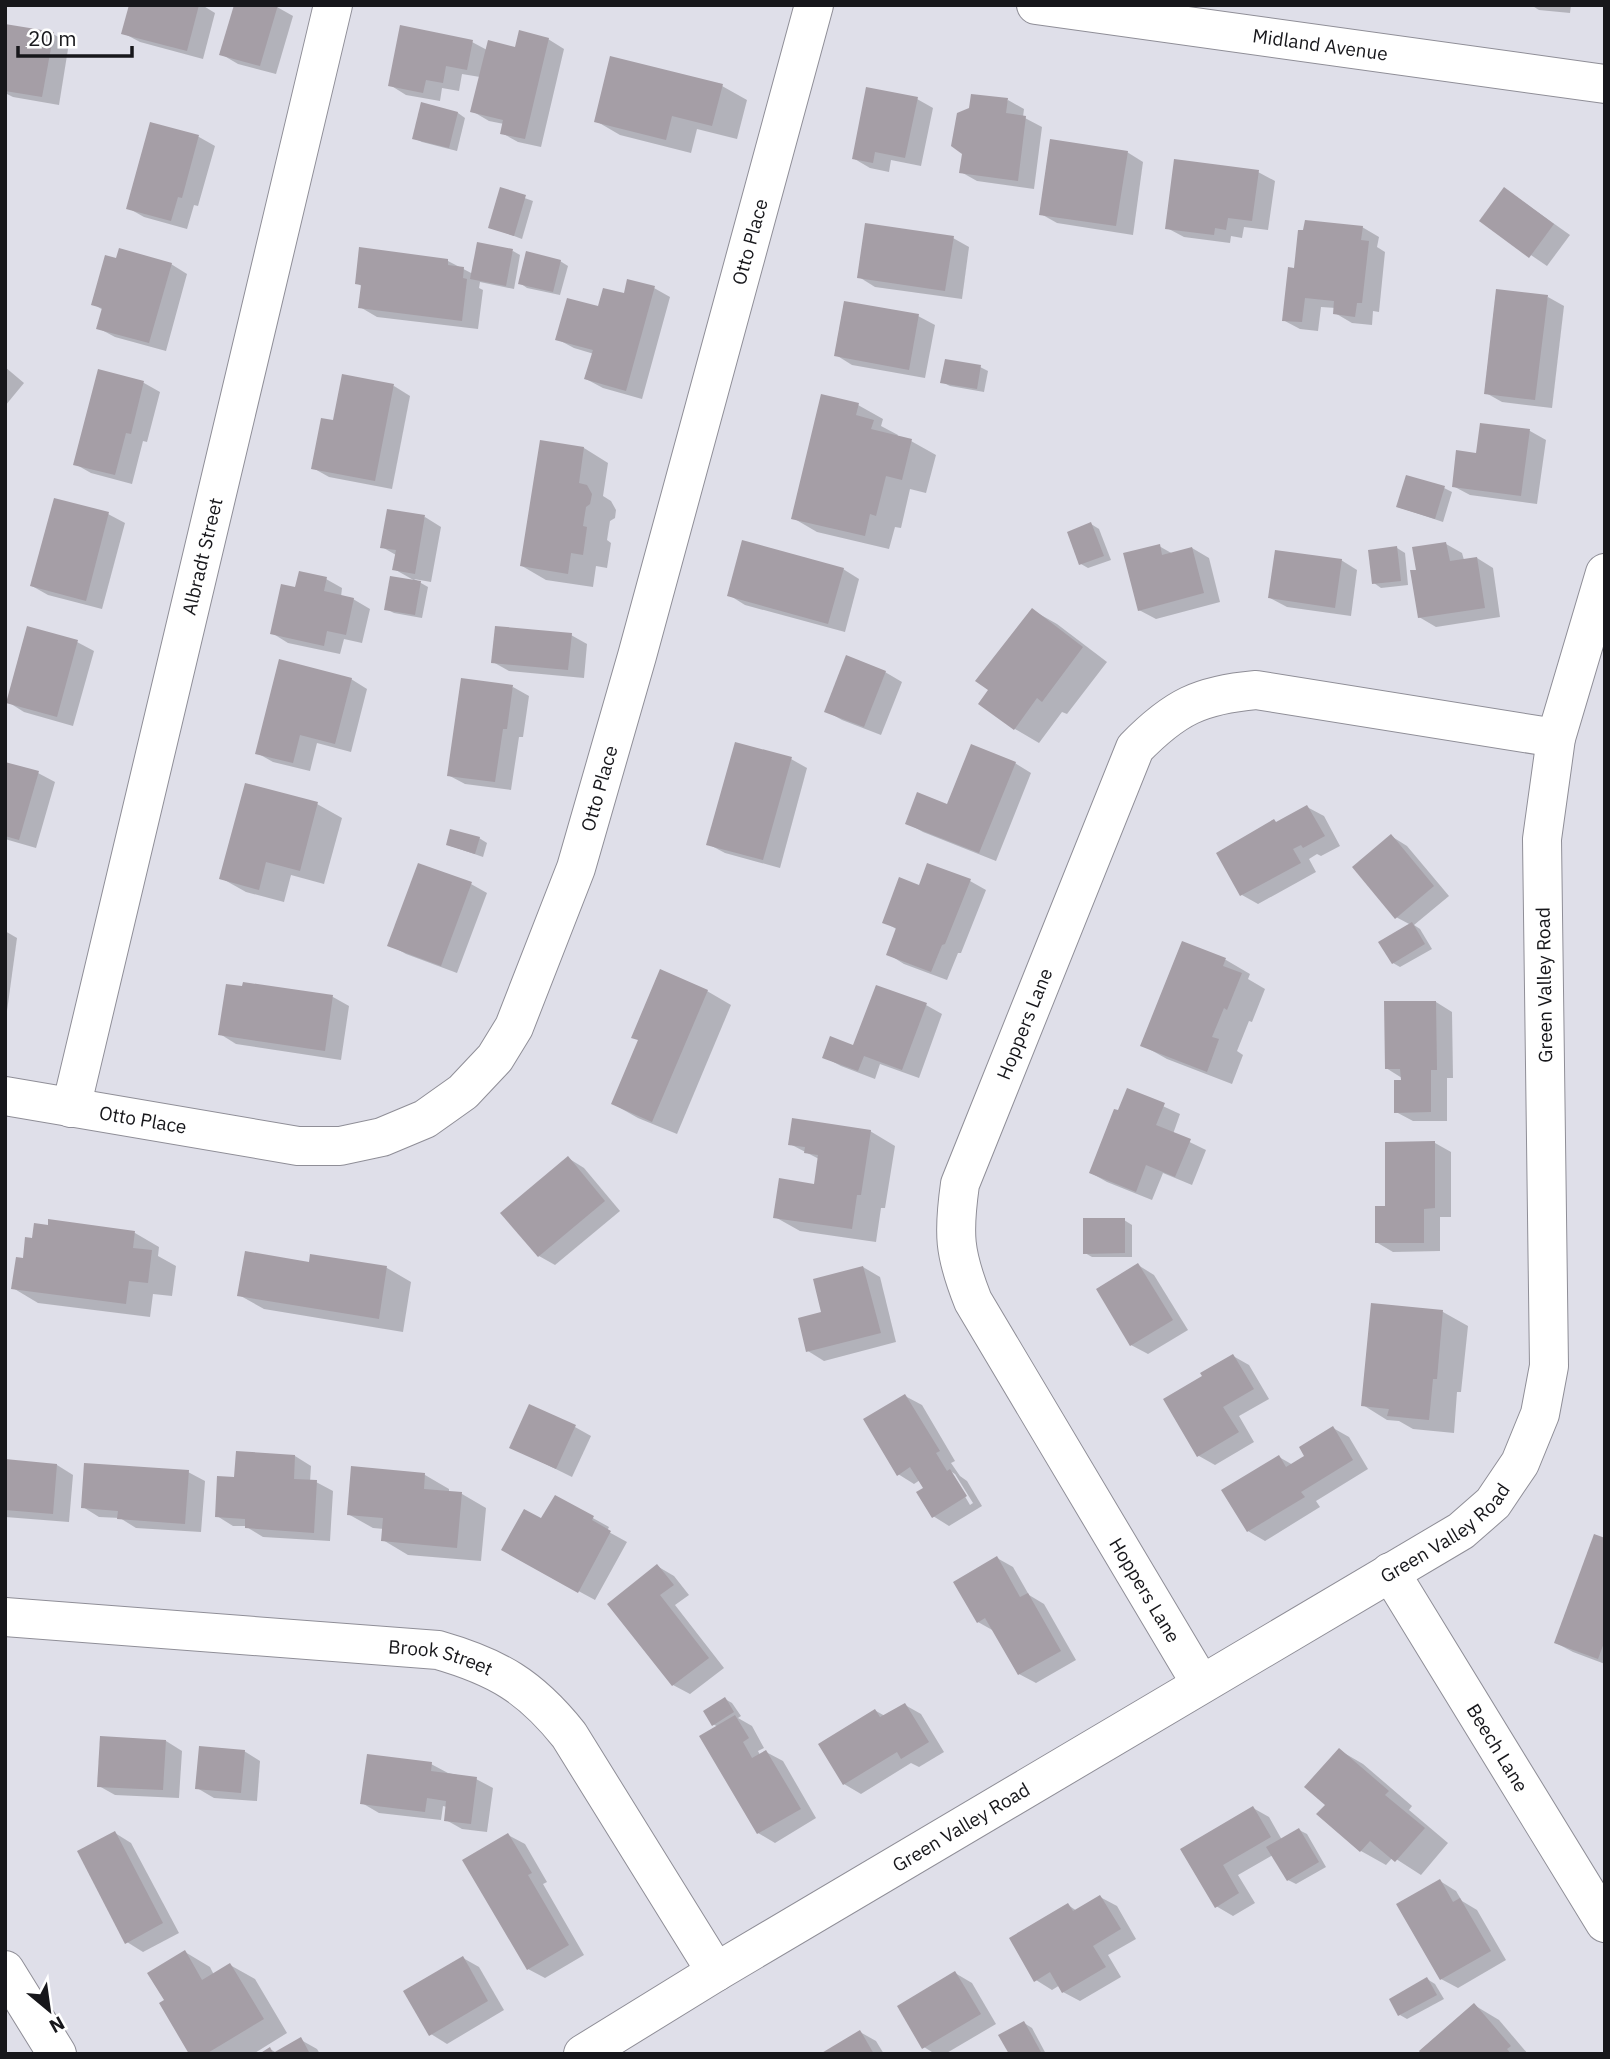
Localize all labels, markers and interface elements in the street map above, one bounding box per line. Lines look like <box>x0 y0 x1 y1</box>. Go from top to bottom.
scale bar <box>18 14 131 58</box>
street label: Midland Avenue <box>1251 23 1389 66</box>
text: 20 m <box>28 24 77 52</box>
street label: Otto Place <box>726 196 773 288</box>
street label: Albradt Street <box>177 495 228 617</box>
street label: Otto Place <box>575 743 623 834</box>
street label: Green Valley Road <box>1531 907 1557 1063</box>
street label: Hoppers Lane <box>991 964 1057 1083</box>
street label: Otto Place <box>97 1100 189 1139</box>
street label: Green Valley Road <box>1376 1479 1515 1588</box>
street label: Hoppers Lane <box>1104 1533 1186 1647</box>
street label: Brook Street <box>387 1634 497 1681</box>
street label: Beech Lane <box>1462 1699 1534 1796</box>
street label: Green Valley Road <box>888 1777 1034 1877</box>
north arrow <box>14 1975 84 2045</box>
text: N <box>45 2011 69 2039</box>

